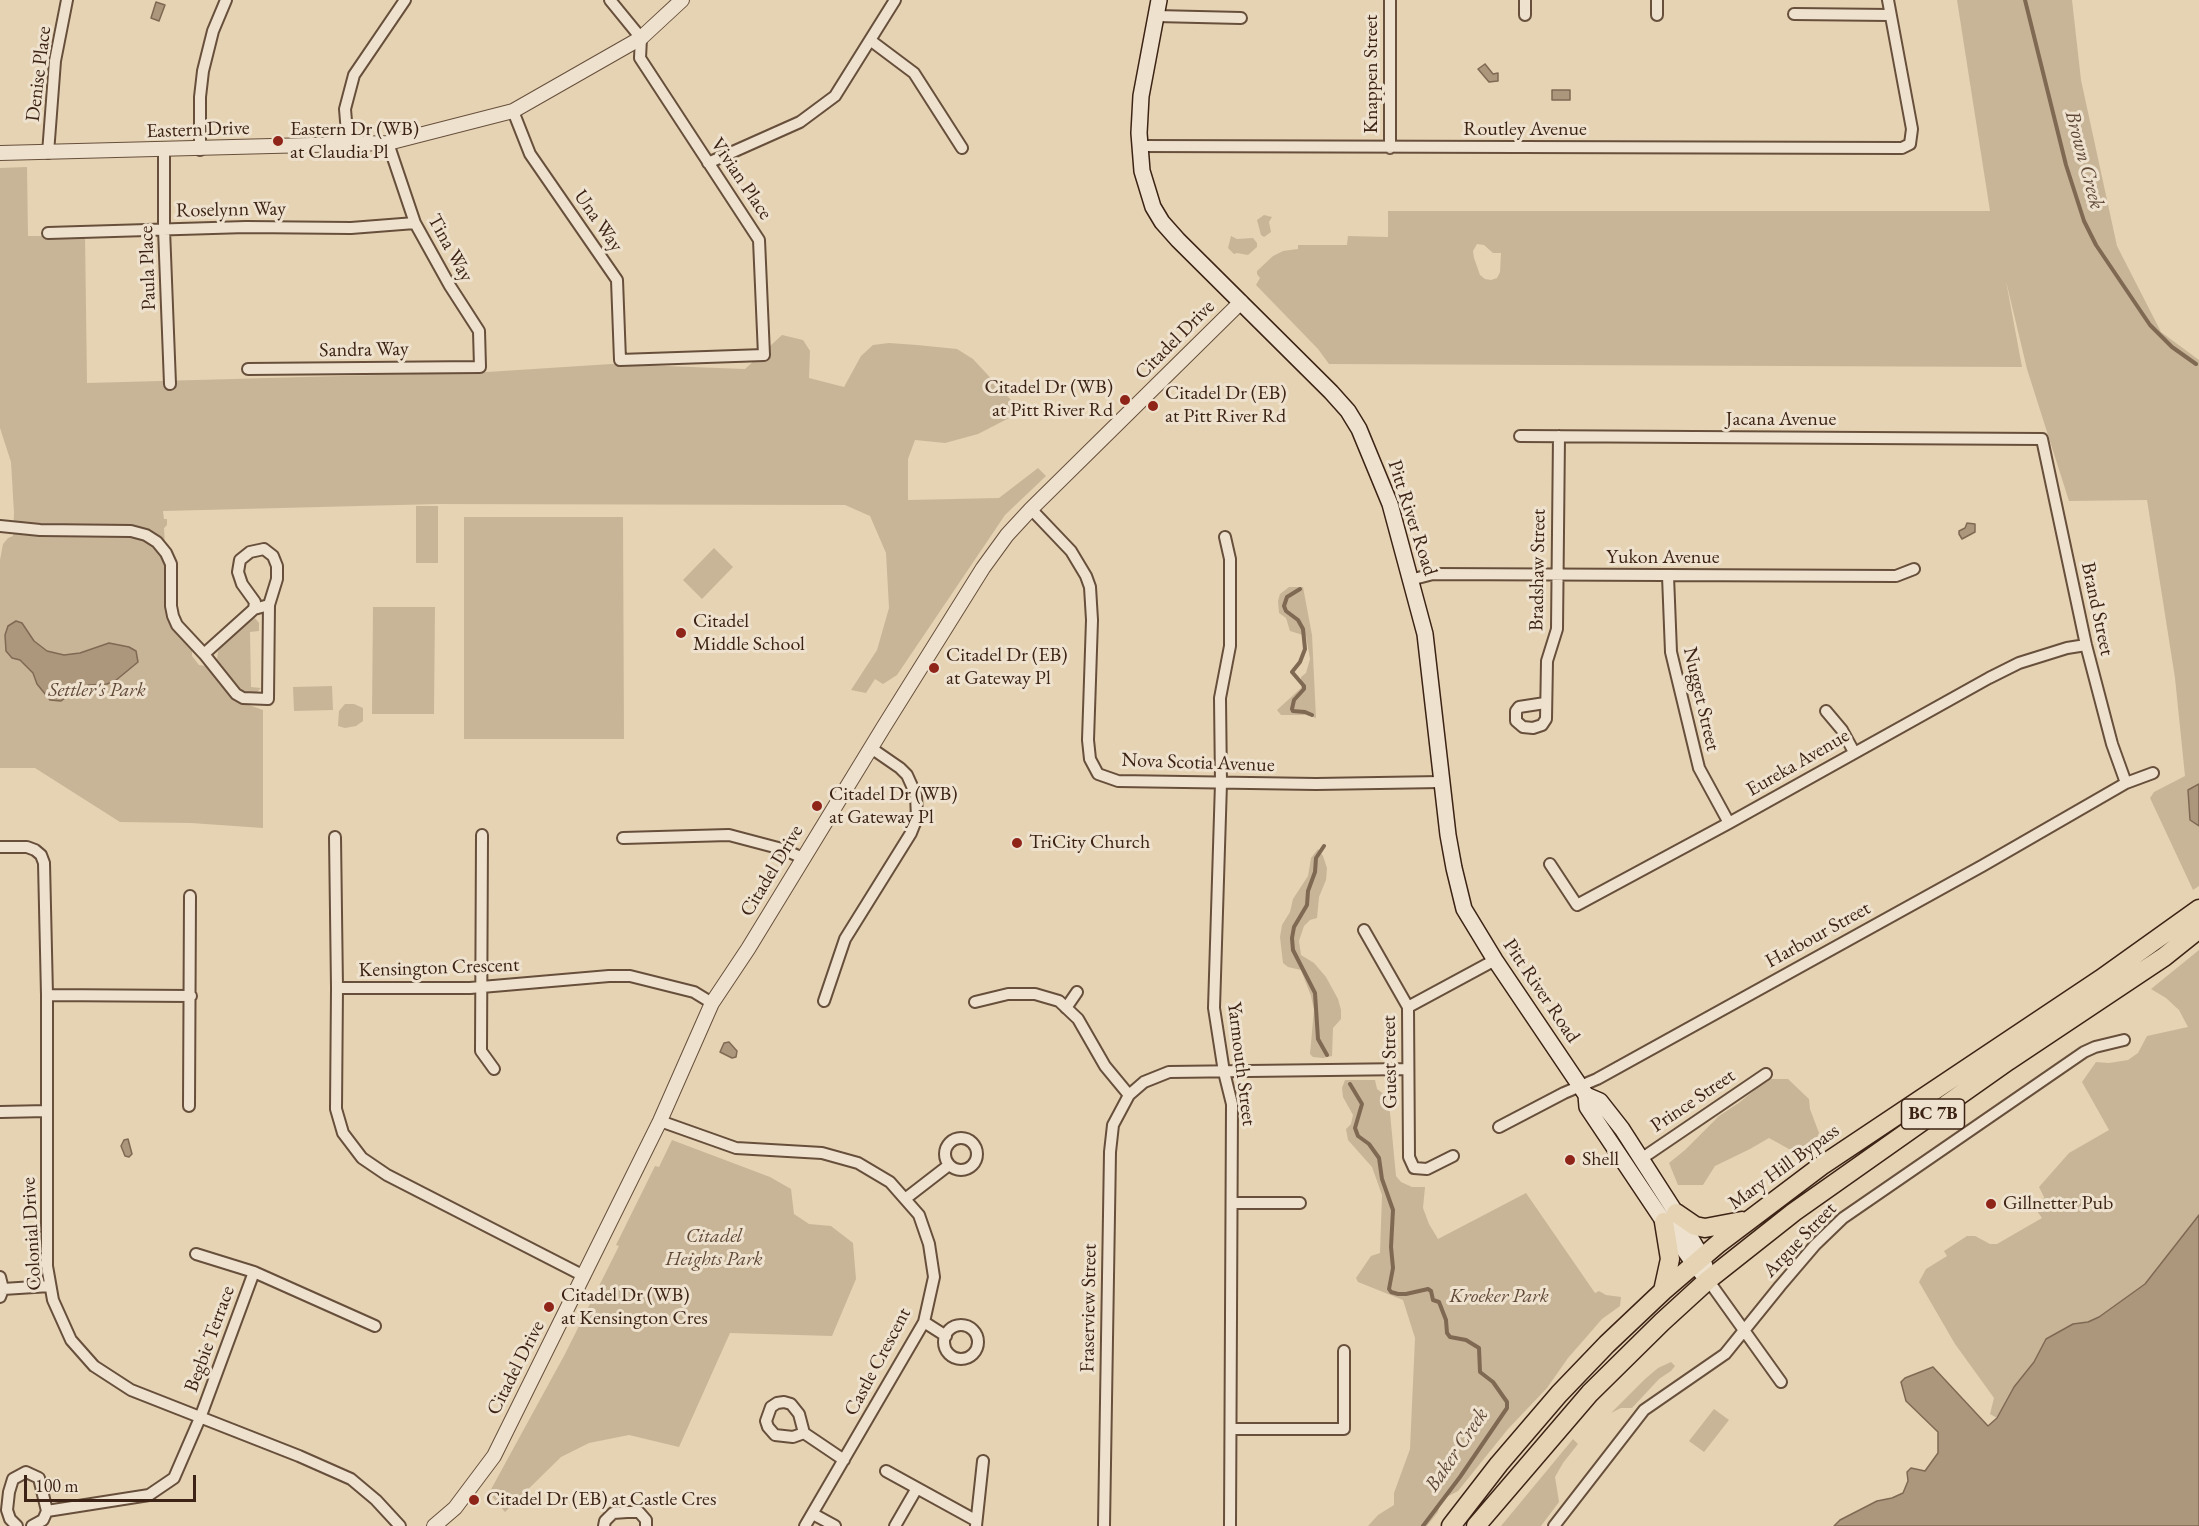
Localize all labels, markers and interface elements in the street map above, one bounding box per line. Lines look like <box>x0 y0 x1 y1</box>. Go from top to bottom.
street label: Knappen Street <box>1360 14 1384 134</box>
street label: Denise Place <box>21 25 57 123</box>
water label: Brown Creek <box>2059 108 2109 212</box>
street label: Eastern Drive <box>146 116 250 144</box>
place label: Eastern Dr (WB) at Claudia Pl <box>290 118 419 165</box>
street label: Routley Avenue <box>1463 118 1587 142</box>
marker: Eastern Dr (WB) at Claudia Pl <box>271 134 285 148</box>
street label: Vivian Place <box>705 134 777 224</box>
street label: Una Way <box>568 185 628 257</box>
street label: Roselynn Way <box>176 197 286 223</box>
street label: Tina Way <box>422 210 478 286</box>
street label: Paula Place <box>135 225 161 311</box>
street label: Citadel Drive <box>1130 295 1220 385</box>
street label: Sandra Way <box>319 337 409 363</box>
place label: Citadel Dr (WB) at Pitt River Rd <box>985 376 1113 423</box>
place label: Citadel Dr (EB) at Pitt River Rd <box>1165 382 1286 429</box>
marker: Citadel Dr (WB) at Pitt River Rd <box>1118 393 1132 407</box>
marker: Citadel Dr (EB) at Pitt River Rd <box>1146 399 1160 413</box>
street label: Jacana Avenue <box>1726 408 1836 432</box>
street label: Pitt River Road <box>1382 457 1442 579</box>
street label: Bradshaw Street <box>1525 509 1551 631</box>
street label: Yukon Avenue <box>1606 546 1720 570</box>
street label: Brand Street <box>2075 560 2119 658</box>
place label: Citadel Middle School <box>693 610 805 657</box>
marker: Citadel Middle School <box>674 626 688 640</box>
place label: Citadel Dr (EB) at Gateway Pl <box>946 644 1067 691</box>
street label: Nugget Street <box>1677 645 1725 753</box>
marker: Citadel Dr (EB) at Gateway Pl <box>927 661 941 675</box>
park label: Settler's Park <box>48 679 146 703</box>
street label: Eureka Avenue <box>1742 724 1854 802</box>
street label: Nova Scotia Avenue <box>1121 748 1275 778</box>
place label: Citadel Dr (WB) at Gateway Pl <box>829 783 957 830</box>
marker: Citadel Dr (WB) at Gateway Pl <box>810 799 824 813</box>
street label: Citadel Drive <box>735 821 809 921</box>
place label: TriCity Church <box>1029 831 1150 855</box>
marker: TriCity Church <box>1010 836 1024 850</box>
street label: Harbour Street <box>1761 896 1875 974</box>
street label: Pitt River Road <box>1497 934 1585 1048</box>
street label: Kensington Crescent <box>358 953 520 983</box>
street label: Yarmouth Street <box>1221 1001 1261 1127</box>
street label: Guest Street <box>1377 1015 1403 1109</box>
street label: Prince Street <box>1646 1064 1740 1138</box>
road number: BC 7B <box>1902 1099 1964 1129</box>
street label: Mary Hill Bypass <box>1724 1119 1844 1215</box>
place label: Shell <box>1582 1148 1619 1172</box>
marker: Shell <box>1563 1153 1577 1167</box>
street label: Colonial Drive <box>17 1177 47 1291</box>
place label: Gillnetter Pub <box>2003 1192 2113 1216</box>
street label: Argue Street <box>1758 1197 1842 1283</box>
marker: Gillnetter Pub <box>1984 1197 1998 1211</box>
park label: Citadel Heights Park <box>665 1225 763 1272</box>
street label: Fraserview Street <box>1076 1243 1102 1373</box>
street label: Begbie Terrace <box>180 1283 240 1395</box>
place label: Citadel Dr (WB) at Kensington Cres <box>561 1284 708 1331</box>
park label: Kroeker Park <box>1449 1285 1549 1309</box>
marker: Citadel Dr (WB) at Kensington Cres <box>542 1300 556 1314</box>
street label: Castle Crescent <box>839 1304 917 1420</box>
street label: Citadel Drive <box>482 1317 550 1419</box>
water label: Baker Creek <box>1420 1403 1494 1497</box>
scale bar <box>27 1463 200 1501</box>
text: 100 m <box>35 1474 79 1497</box>
place label: Citadel Dr (EB) at Castle Cres <box>486 1488 716 1512</box>
marker: Citadel Dr (EB) at Castle Cres <box>467 1493 481 1507</box>

